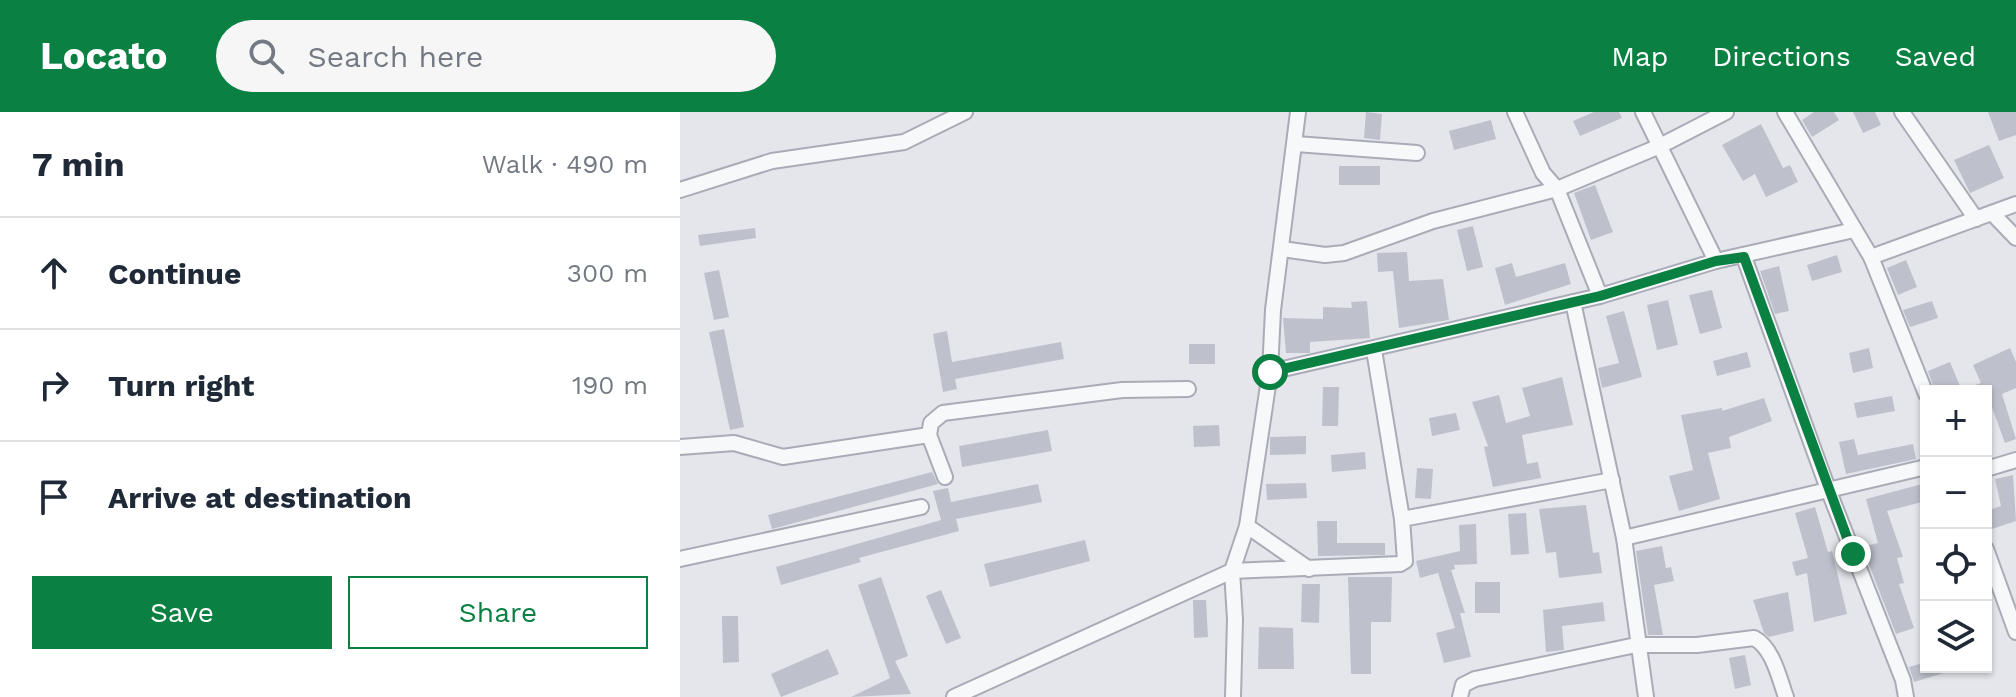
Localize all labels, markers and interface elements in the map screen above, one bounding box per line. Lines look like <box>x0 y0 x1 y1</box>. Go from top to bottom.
search box <box>216 20 776 92</box>
text: Locato <box>40 34 168 78</box>
icon: search <box>244 34 288 78</box>
text: Search here <box>308 39 483 74</box>
text: Map <box>1611 40 1668 73</box>
text: Directions <box>1712 40 1851 73</box>
text: Saved <box>1895 40 1976 73</box>
text: 7 min <box>32 144 125 184</box>
text: Walk · 490 m <box>482 149 648 179</box>
icon: ahead <box>32 251 76 295</box>
text: Continue <box>108 256 241 291</box>
text: 300 m <box>567 258 648 288</box>
route start <box>1252 354 1288 390</box>
icon: right <box>32 363 76 407</box>
text: Turn right <box>108 368 254 403</box>
text: 190 m <box>572 370 648 400</box>
map controls <box>1920 385 1992 673</box>
button: + <box>1920 385 1992 457</box>
button: − <box>1920 457 1992 529</box>
icon: arrive <box>32 475 76 519</box>
text: Arrive at destination <box>108 480 412 515</box>
button: locate <box>1920 529 1992 601</box>
route end <box>1835 536 1871 572</box>
button: Save <box>32 576 332 649</box>
button: Share <box>348 576 648 649</box>
button: layers <box>1920 601 1992 673</box>

